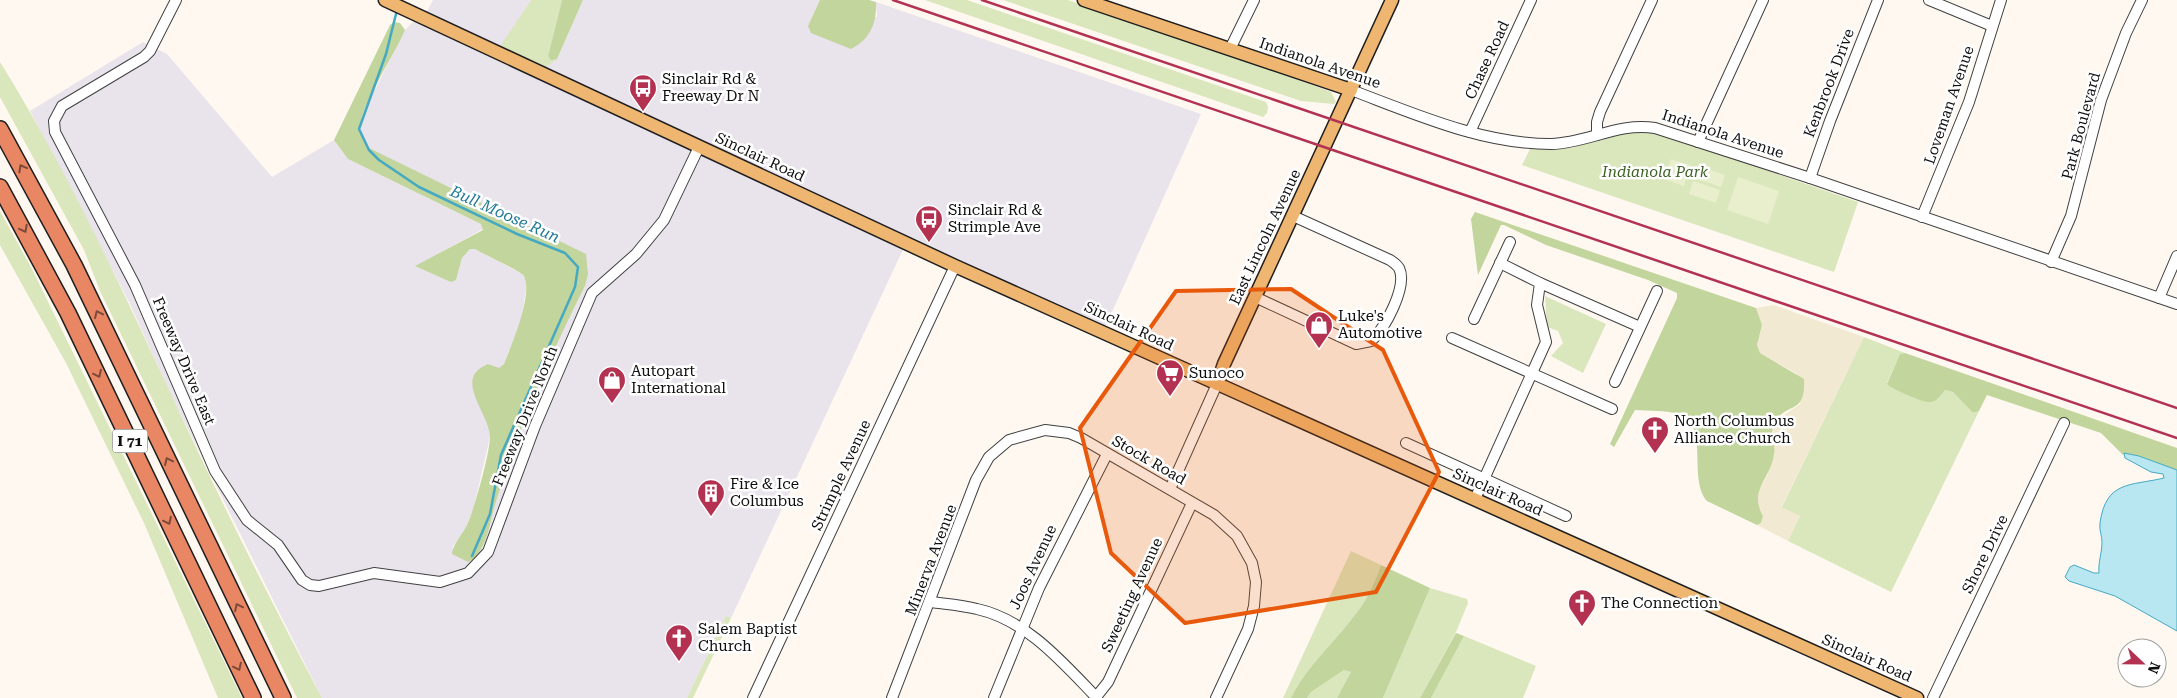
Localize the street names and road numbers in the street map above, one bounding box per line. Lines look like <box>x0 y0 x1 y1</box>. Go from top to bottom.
street label: Chase Road <box>1461 18 1513 102</box>
street label: Kenbrook Drive <box>1800 26 1858 140</box>
street label: Indianola Avenue <box>1257 34 1383 92</box>
street label: Loveman Avenue <box>1920 43 1978 167</box>
street label: Park Boulevard <box>2058 70 2104 182</box>
street label: Indianola Avenue <box>1660 106 1786 162</box>
street label: Sinclair Road <box>712 128 808 186</box>
street label: East Lincoln Avenue <box>1226 166 1304 308</box>
street label: Freeway Drive East <box>149 294 219 428</box>
street label: Sinclair Road <box>1081 297 1177 355</box>
street label: Freeway Drive North <box>489 343 561 489</box>
street label: Strimple Avenue <box>808 417 874 533</box>
road number: I 71 <box>112 430 148 452</box>
street label: Stock Road <box>1109 432 1190 489</box>
street label: Sinclair Road <box>1450 464 1546 520</box>
street label: Minerva Avenue <box>902 502 960 618</box>
street label: Shore Drive <box>1958 512 2012 596</box>
street label: Joos Avenue <box>1006 522 1060 612</box>
street label: Sweeting Avenue <box>1098 535 1166 655</box>
street label: Sinclair Road <box>1819 630 1915 686</box>

